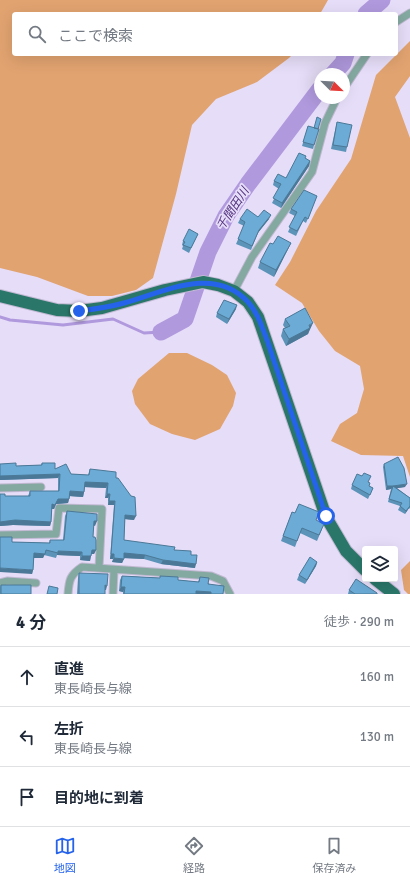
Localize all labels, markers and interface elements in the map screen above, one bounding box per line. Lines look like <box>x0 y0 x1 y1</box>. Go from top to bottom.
search box <box>12 12 398 56</box>
icon: search <box>26 23 48 45</box>
text: ここで検索 <box>58 27 133 45</box>
north arrow <box>314 68 350 104</box>
water label: 千間田川 <box>214 183 253 233</box>
route end <box>70 302 88 320</box>
route start <box>317 507 335 525</box>
map controls <box>362 546 398 582</box>
button: layers <box>362 546 398 582</box>
text: 4 分 <box>16 612 46 633</box>
text: 徒歩 · 290 m <box>324 614 394 630</box>
text: 直進 <box>54 660 84 678</box>
icon: ahead <box>16 666 38 688</box>
text: 160 m <box>360 669 394 685</box>
text: 東長崎長与線 <box>54 681 132 697</box>
text: 左折 <box>54 720 84 738</box>
icon: left <box>16 726 38 748</box>
text: 130 m <box>360 729 394 745</box>
text: 東長崎長与線 <box>54 741 132 757</box>
icon: arrive <box>16 786 38 808</box>
text: 目的地に到着 <box>54 789 144 807</box>
tab: 地図 <box>54 835 76 875</box>
tab: 経路 <box>183 835 205 875</box>
tab: 保存済み <box>312 835 356 875</box>

